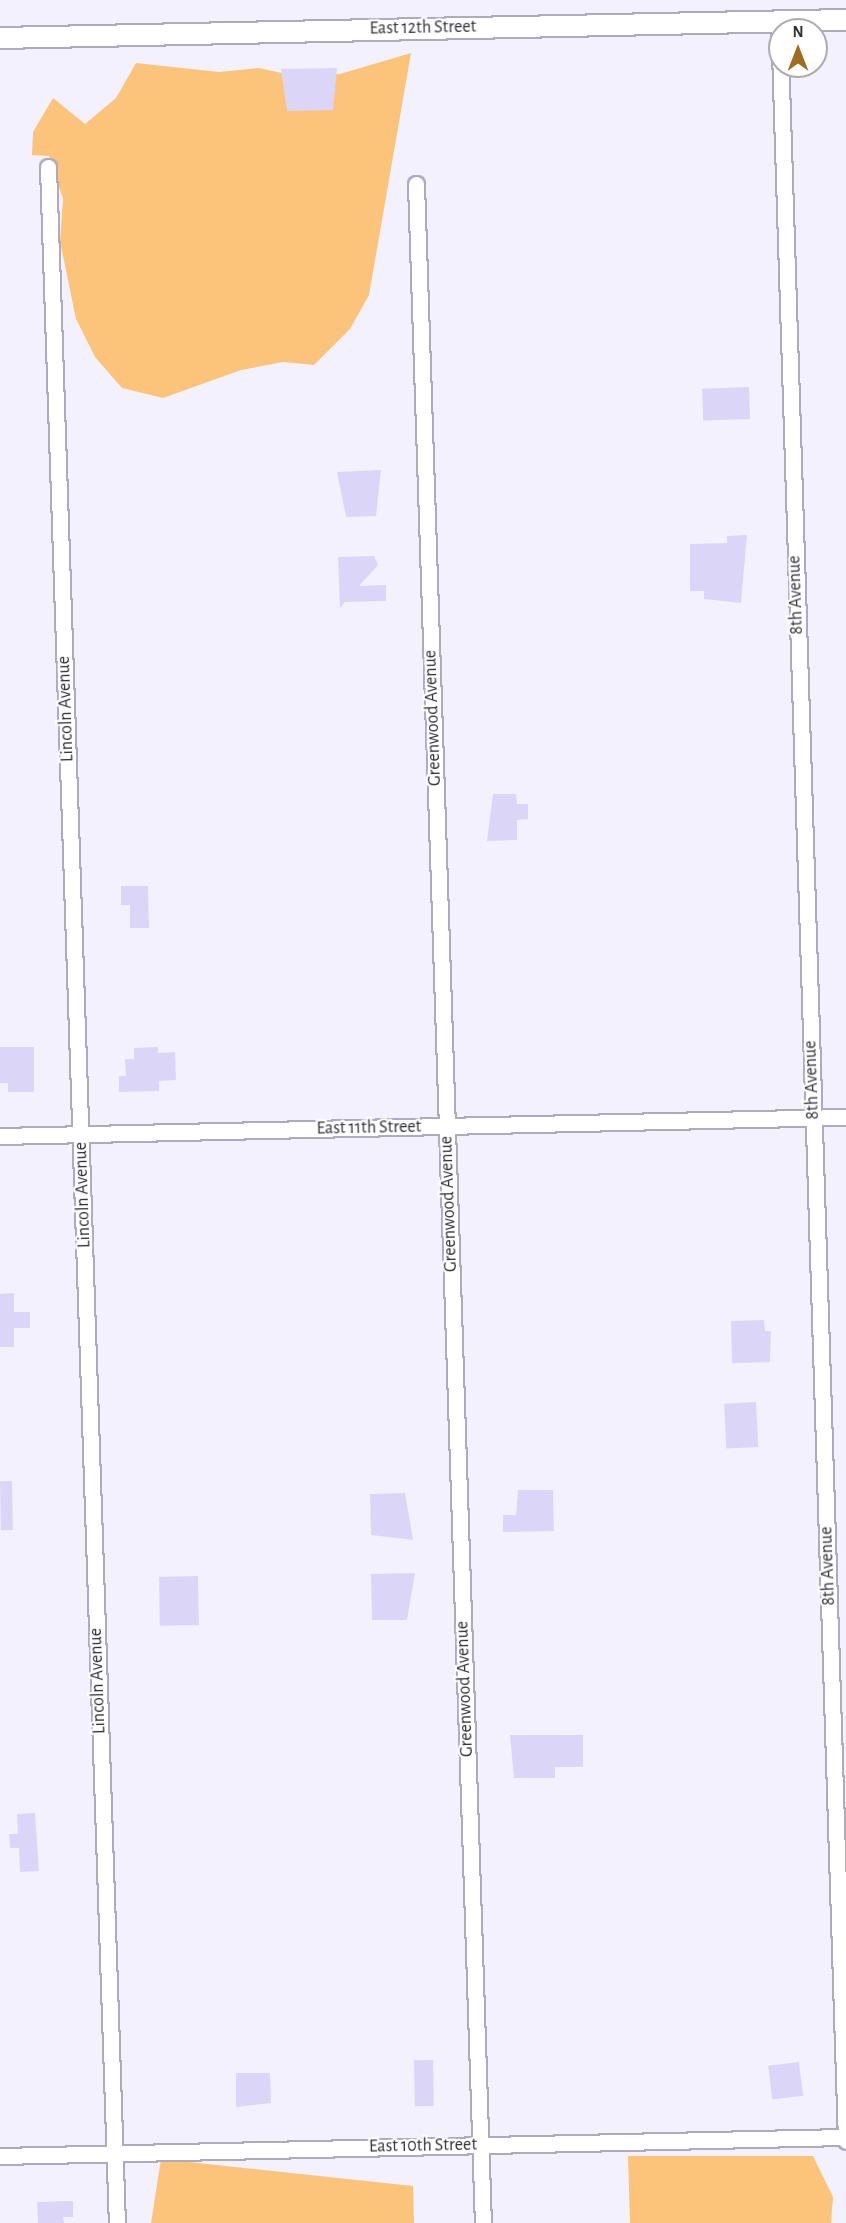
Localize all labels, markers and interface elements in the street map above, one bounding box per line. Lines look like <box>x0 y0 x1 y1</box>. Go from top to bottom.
street label: East 12th Street <box>369 16 477 40</box>
north arrow <box>768 18 828 78</box>
text: N <box>792 24 804 40</box>
street label: 8th Avenue <box>784 555 808 635</box>
street label: Greenwood Avenue <box>420 650 446 786</box>
street label: Lincoln Avenue <box>53 656 79 762</box>
street label: 8th Avenue <box>800 1040 824 1120</box>
street label: East 11th Street <box>316 1116 422 1140</box>
street label: Greenwood Avenue <box>436 1136 462 1272</box>
street label: Lincoln Avenue <box>70 1142 96 1248</box>
street label: 8th Avenue <box>816 1526 840 1606</box>
street label: Greenwood Avenue <box>452 1621 478 1757</box>
street label: Lincoln Avenue <box>85 1628 111 1734</box>
street label: East 10th Street <box>369 2134 477 2158</box>

